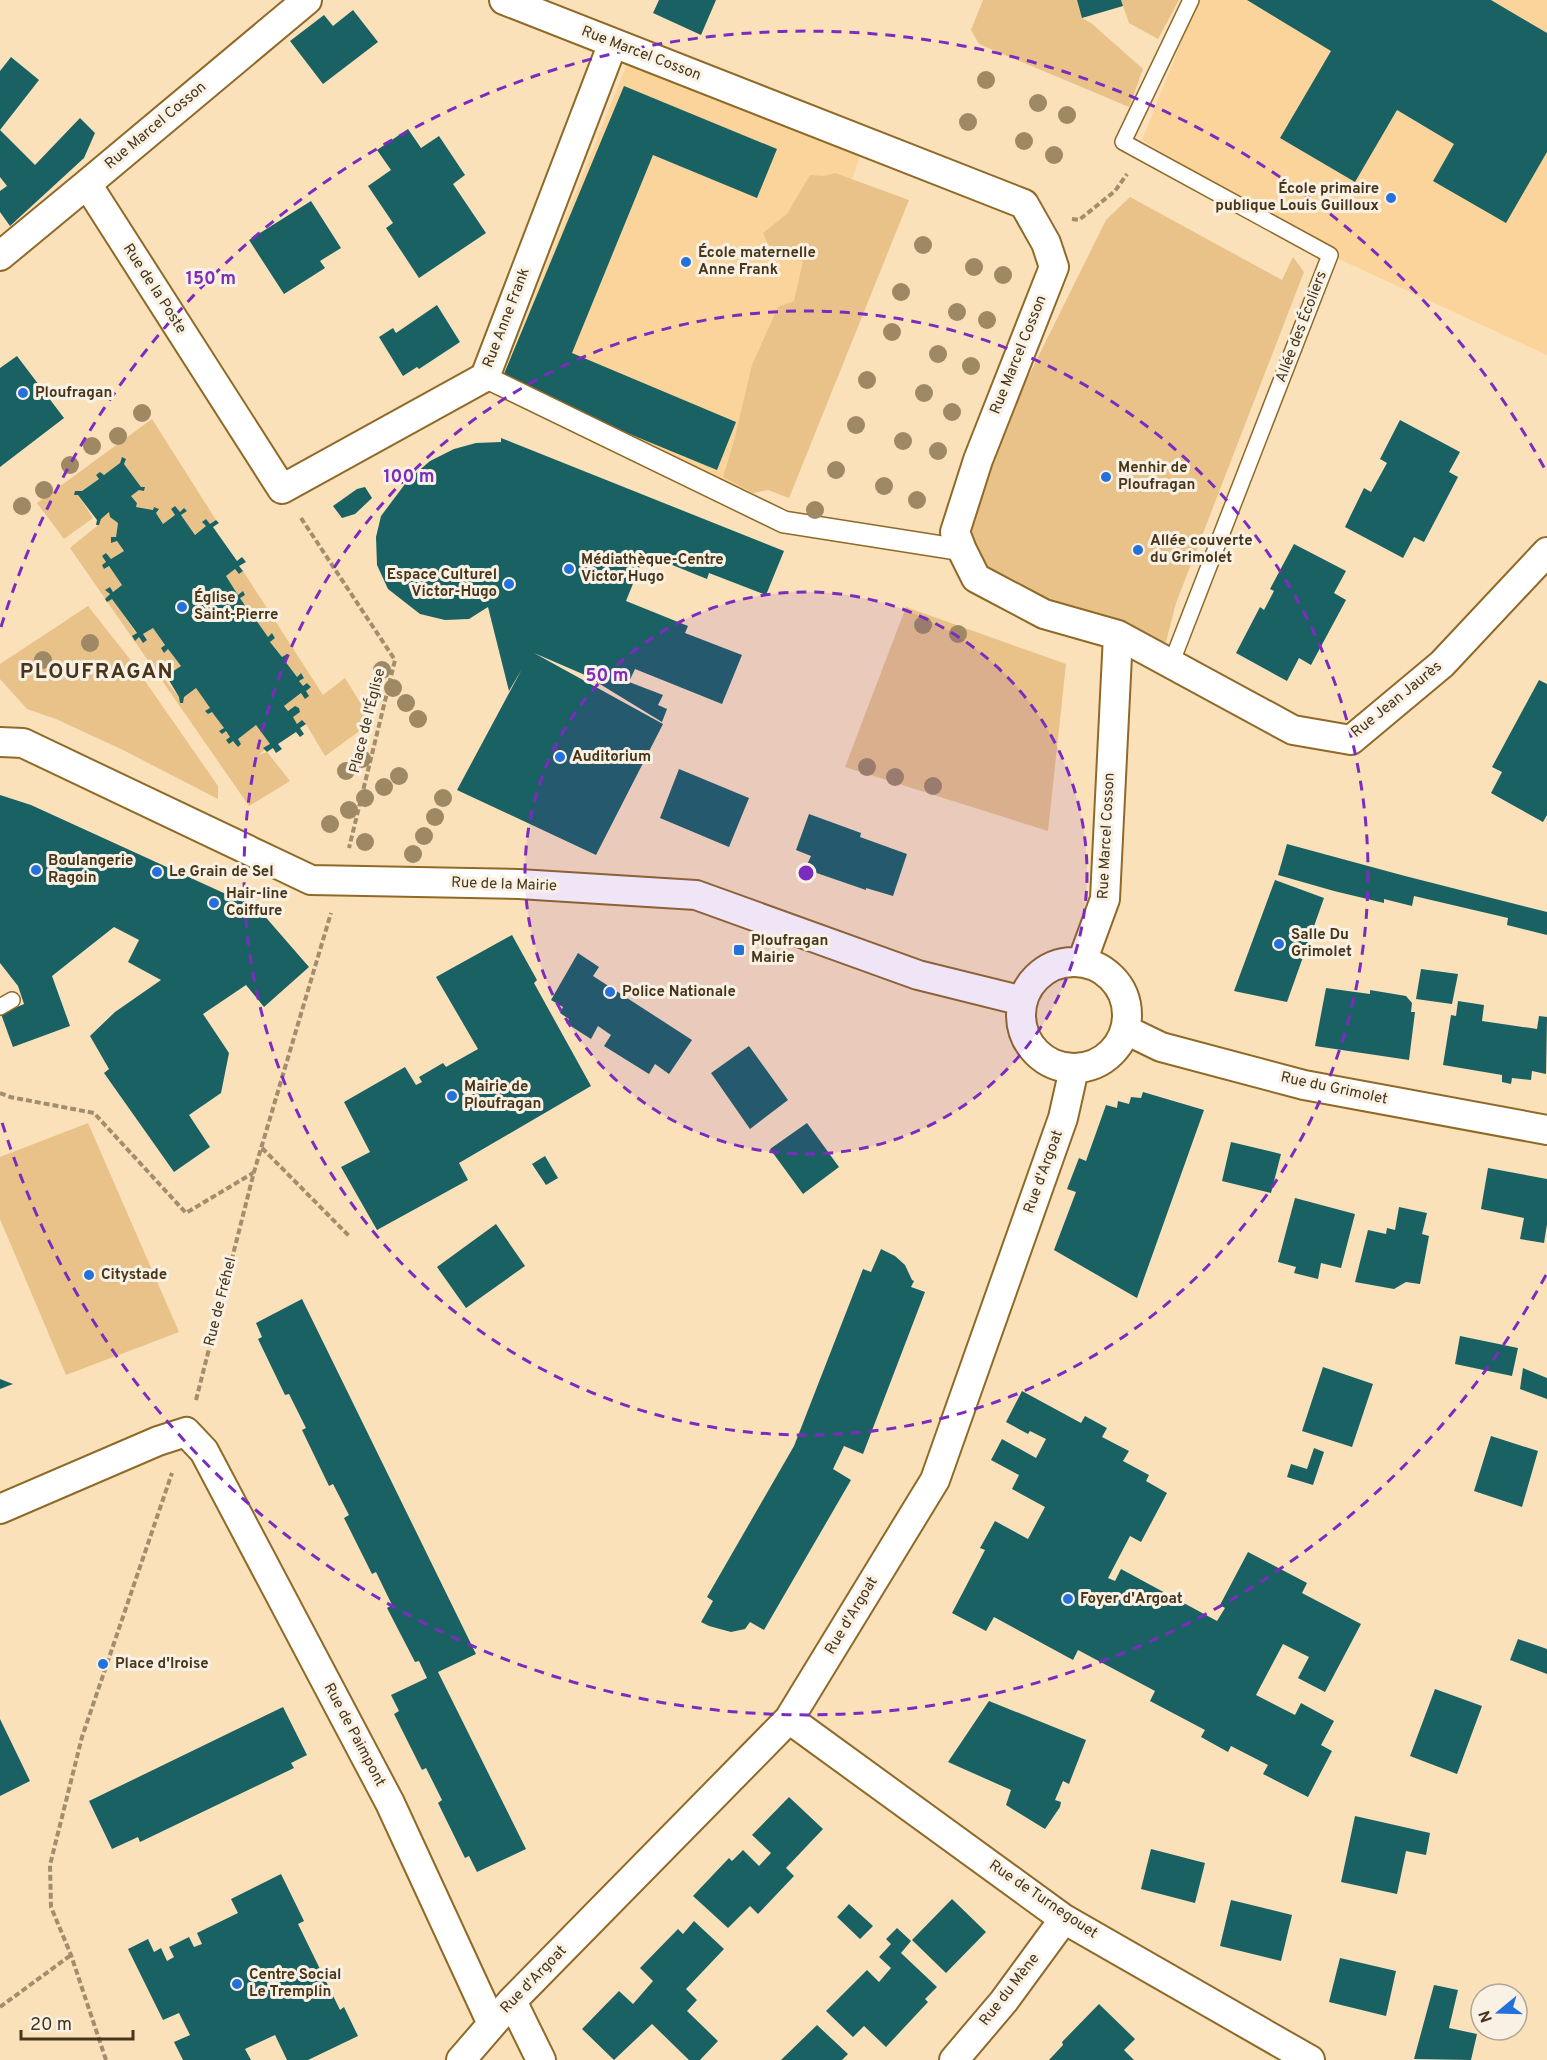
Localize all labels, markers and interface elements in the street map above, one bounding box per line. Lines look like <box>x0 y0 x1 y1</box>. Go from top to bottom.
street label: Rue Marcel Cosson <box>578 22 704 86</box>
street label: Rue Marcel Cosson <box>101 78 211 174</box>
place label: École primaire publique Louis Guilloux <box>1215 179 1379 216</box>
marker: École primaire publique Louis Guilloux <box>1384 191 1398 205</box>
street label: Rue de la Poste <box>118 241 190 337</box>
place label: École maternelle Anne Frank <box>698 243 816 280</box>
marker: École maternelle Anne Frank <box>679 255 693 269</box>
street label: Rue Anne Frank <box>479 265 535 371</box>
text: 150 m <box>186 268 236 291</box>
street label: Allée des Écoliers <box>1271 268 1332 385</box>
street label: Rue Marcel Cosson <box>986 293 1052 417</box>
place label: Ploufragan <box>35 384 112 403</box>
marker: Ploufragan <box>16 386 30 400</box>
place label: Menhir de Ploufragan <box>1118 459 1195 495</box>
text: 100 m <box>383 466 435 489</box>
marker: Menhir de Ploufragan <box>1099 470 1113 484</box>
place label: Allée couverte du Grimolet <box>1150 532 1253 568</box>
marker: Allée couverte du Grimolet <box>1131 543 1145 557</box>
place label: Médiathèque-Centre Victor Hugo <box>581 551 724 587</box>
marker: Médiathèque-Centre Victor Hugo <box>562 562 576 576</box>
place label: Espace Culturel Victor-Hugo <box>387 566 497 602</box>
marker: Espace Culturel Victor-Hugo <box>502 577 516 591</box>
place label: Église Saint-Pierre <box>194 588 278 625</box>
marker: Église Saint-Pierre <box>175 600 189 614</box>
street label: Rue Jean Jaurès <box>1348 658 1446 742</box>
district label: PLOUFRAGAN <box>20 659 174 686</box>
text: 50 m <box>585 665 629 688</box>
street label: Place de l'Église <box>345 666 390 775</box>
place label: Auditorium <box>572 748 651 767</box>
marker: Auditorium <box>553 750 567 764</box>
street label: Rue Marcel Cosson <box>1094 772 1120 900</box>
place label: Boulangerie Ragoin <box>48 852 133 888</box>
marker: Boulangerie Ragoin <box>29 863 43 877</box>
place label: Le Grain de Sel <box>169 863 274 882</box>
centre of rings <box>796 863 816 883</box>
marker: Le Grain de Sel <box>150 865 164 879</box>
street label: Rue de la Mairie <box>451 874 557 896</box>
place label: Hair-line Coiffure <box>226 885 288 921</box>
marker: Hair-line Coiffure <box>207 896 221 910</box>
place label: Salle Du Grimolet <box>1291 926 1352 962</box>
place label: Ploufragan Mairie <box>751 932 828 968</box>
marker: Salle Du Grimolet <box>1272 937 1286 951</box>
marker: Ploufragan Mairie <box>732 943 746 957</box>
place label: Police Nationale <box>622 983 736 1002</box>
marker: Police Nationale <box>603 985 617 999</box>
street label: Rue du Grimolet <box>1279 1068 1389 1110</box>
place label: Mairie de Ploufragan <box>464 1078 541 1114</box>
marker: Mairie de Ploufragan <box>445 1089 459 1103</box>
street label: Rue d'Argoat <box>1020 1128 1068 1216</box>
street label: Rue de Fréhel <box>201 1255 241 1349</box>
place label: Citystade <box>101 1266 167 1285</box>
marker: Citystade <box>82 1268 96 1282</box>
street label: Rue d'Argoat <box>821 1574 883 1658</box>
place label: Foyer d'Argoat <box>1080 1590 1183 1609</box>
marker: Foyer d'Argoat <box>1061 1592 1075 1606</box>
place label: Place d'Iroise <box>115 1655 209 1674</box>
marker: Place d'Iroise <box>96 1657 110 1671</box>
street label: Rue de Paimpont <box>319 1680 389 1790</box>
street label: Rue de Turnegouet <box>985 1857 1101 1943</box>
street label: Rue d'Argoat <box>497 1942 571 2018</box>
street label: Rue du Mène <box>976 1950 1044 2030</box>
place label: Centre Social Le Tremplin <box>249 1966 341 2002</box>
marker: Centre Social Le Tremplin <box>230 1977 244 1991</box>
north arrow <box>1469 1982 1529 2042</box>
scale bar <box>21 2003 134 2041</box>
text: N <box>1475 2008 1498 2025</box>
text: 20 m <box>30 2014 72 2037</box>

